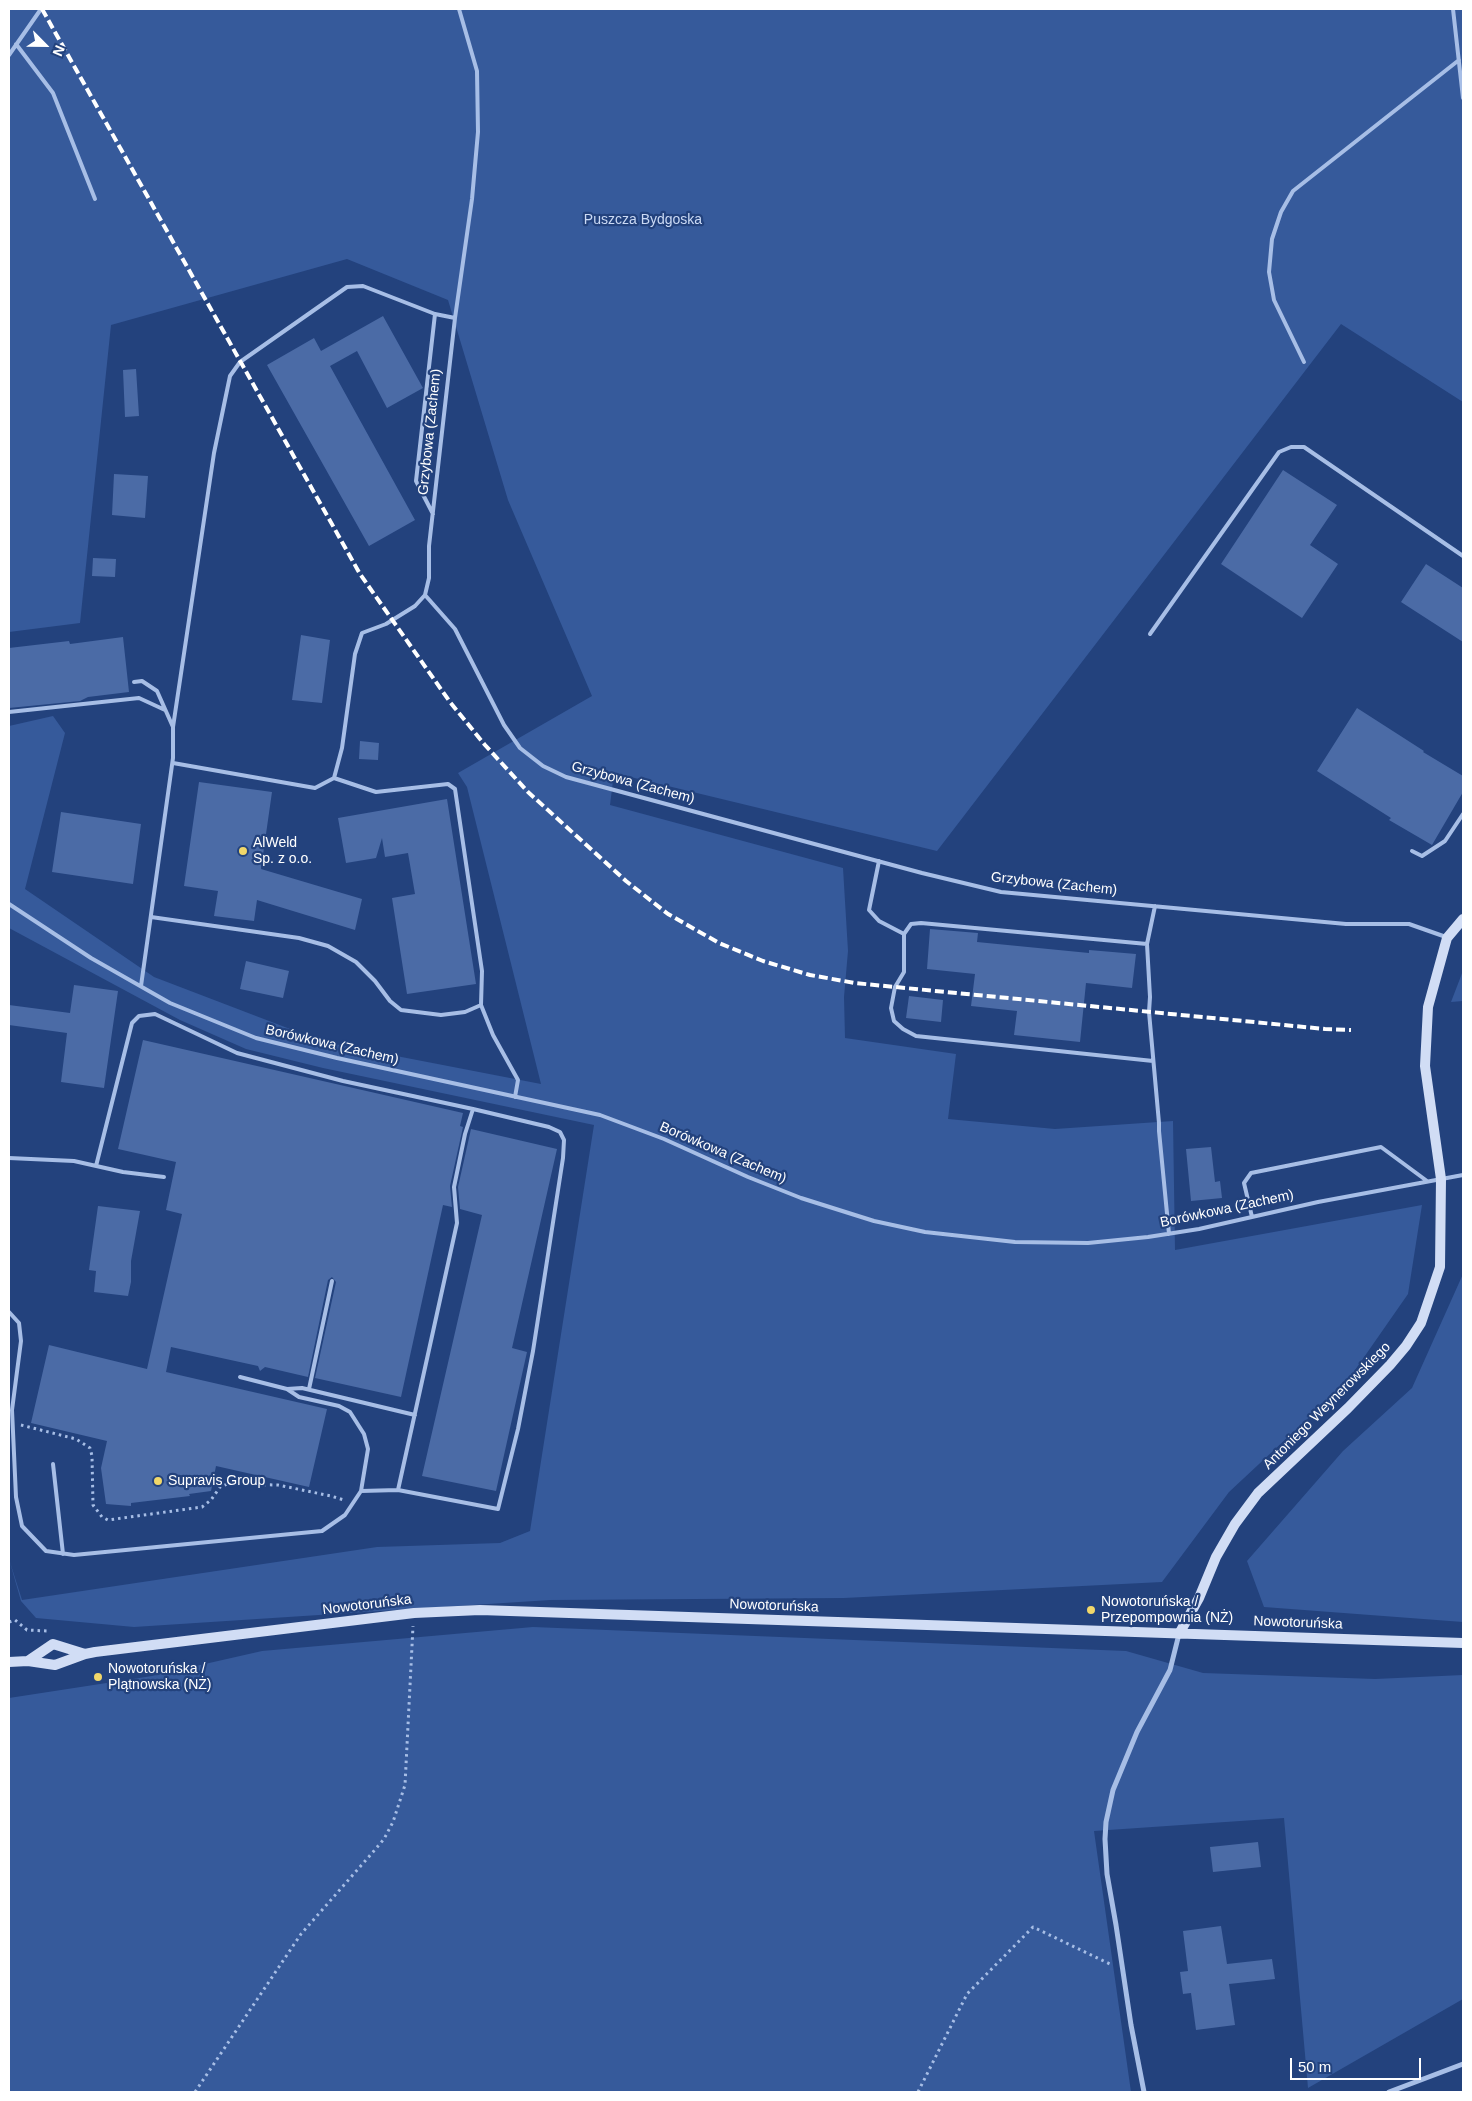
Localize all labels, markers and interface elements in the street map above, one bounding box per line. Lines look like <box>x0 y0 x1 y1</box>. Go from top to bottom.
north arrow <box>20 20 70 70</box>
text: N <box>49 43 68 59</box>
park label: Puszcza Bydgoska <box>584 212 702 228</box>
street label: Grzybowa (Zachem) <box>415 368 445 496</box>
street label: Grzybowa (Zachem) <box>570 758 696 808</box>
place label: AlWeld Sp. z o.o. <box>253 835 312 868</box>
marker: AlWeld Sp. z o.o. <box>237 845 249 857</box>
street label: Grzybowa (Zachem) <box>990 869 1118 899</box>
street label: Borówkowa (Zachem) <box>264 1022 400 1068</box>
street label: Borówkowa (Zachem) <box>657 1119 789 1187</box>
street label: Borówkowa (Zachem) <box>1159 1187 1295 1231</box>
street label: Antoniego Weynerowskiego <box>1260 1339 1394 1473</box>
place label: Supravis Group <box>168 1473 265 1489</box>
marker: Supravis Group <box>152 1475 164 1487</box>
street label: Nowotoruńska <box>322 1591 412 1619</box>
place label: Nowotoruńska / Przepompownia (NŻ) <box>1101 1594 1233 1626</box>
street label: Nowotoruńska <box>729 1596 819 1616</box>
marker: Nowotoruńska / Przepompownia (NŻ) <box>1085 1604 1097 1616</box>
street label: Nowotoruńska <box>1253 1613 1343 1633</box>
place label: Nowotoruńska / Plątnowska (NŻ) <box>108 1661 211 1694</box>
marker: Nowotoruńska / Plątnowska (NŻ) <box>92 1671 104 1683</box>
scale bar <box>1292 2048 1423 2080</box>
text: 50 m <box>1298 2058 1331 2075</box>

